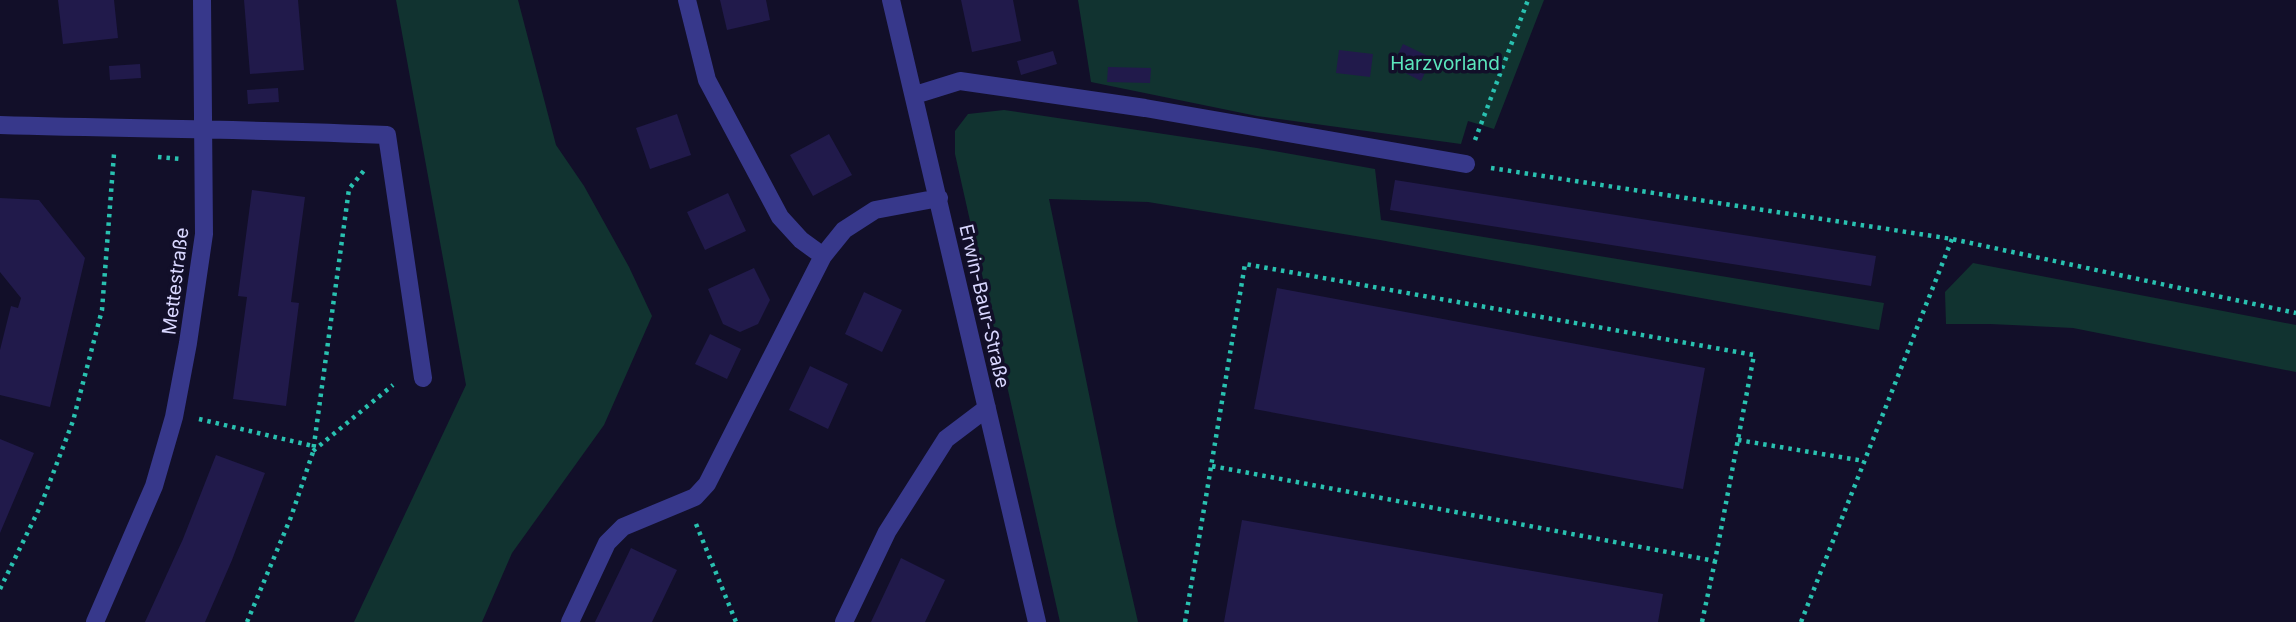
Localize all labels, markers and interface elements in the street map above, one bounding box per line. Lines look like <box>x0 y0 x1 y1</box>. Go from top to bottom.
park label: Harzvorland <box>1390 52 1500 75</box>
street label: Erwin-Baur-Straße <box>954 222 1015 390</box>
street label: Mettestraße <box>158 226 193 336</box>

